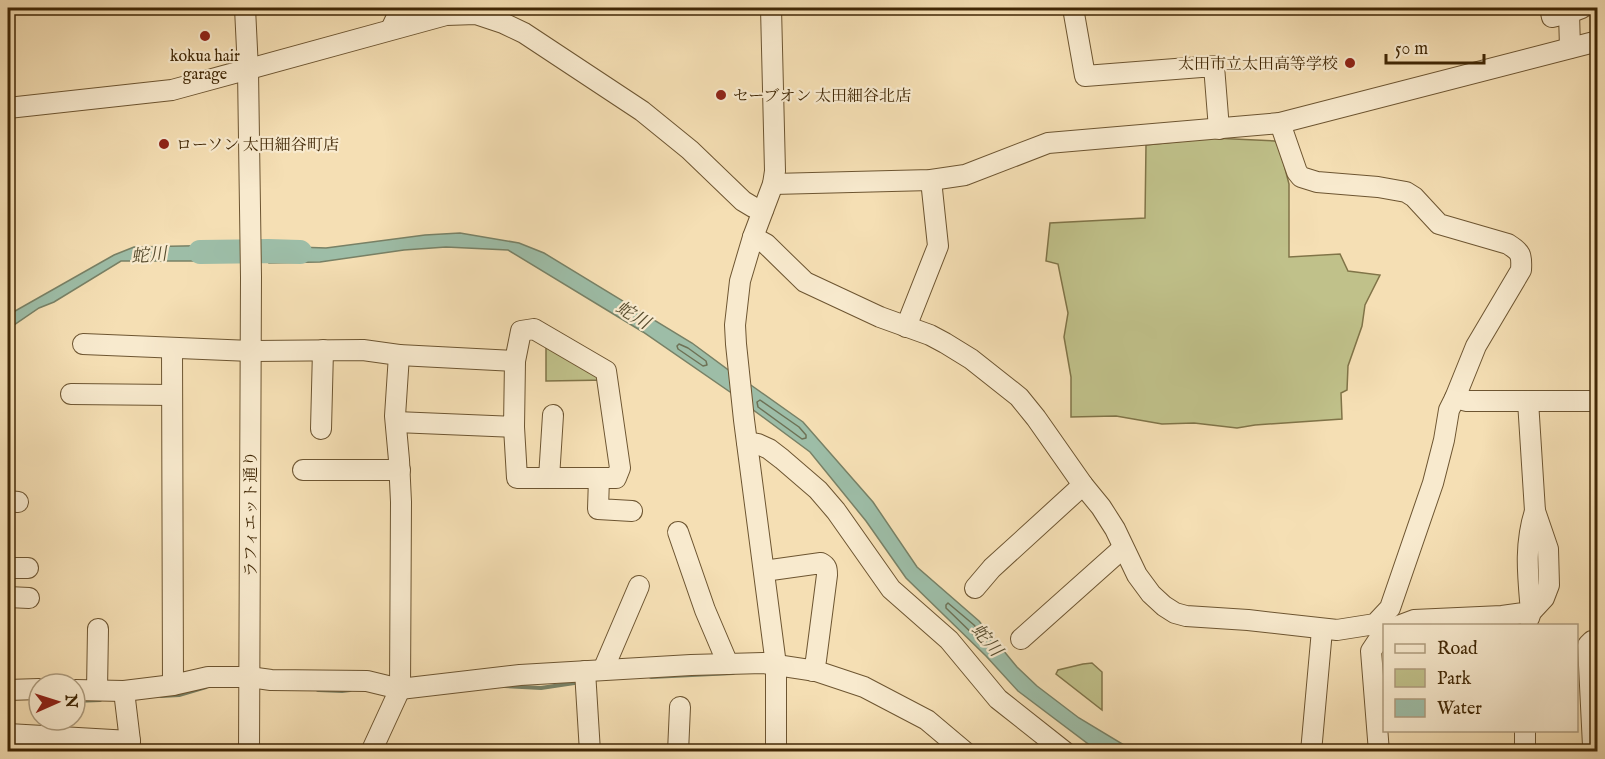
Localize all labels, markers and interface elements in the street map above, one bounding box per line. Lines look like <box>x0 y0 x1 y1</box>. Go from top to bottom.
scale bar <box>1386 27 1484 65</box>
marker: kokua hair garage <box>198 29 212 43</box>
text: 50 m <box>1395 38 1428 61</box>
place label: kokua hair garage <box>170 47 240 85</box>
place label: 太田市立太田高等学校 <box>1178 55 1338 75</box>
marker: 太田市立太田高等学校 <box>1343 56 1357 70</box>
place label: セーブオン 太田細谷北店 <box>733 87 911 107</box>
marker: セーブオン 太田細谷北店 <box>714 88 728 102</box>
place label: ローソン 太田細谷町店 <box>176 136 339 156</box>
marker: ローソン 太田細谷町店 <box>157 137 171 151</box>
water label: 蛇川 <box>130 243 170 270</box>
water label: 蛇川 <box>611 297 655 336</box>
street label: ラフィエット通り <box>242 451 262 577</box>
water label: 蛇川 <box>965 620 1008 664</box>
legend <box>1383 624 1578 732</box>
text: Road <box>1437 638 1478 661</box>
text: Park <box>1437 668 1472 691</box>
north arrow <box>27 672 87 732</box>
text: N <box>60 693 80 709</box>
text: Water <box>1437 698 1482 721</box>

